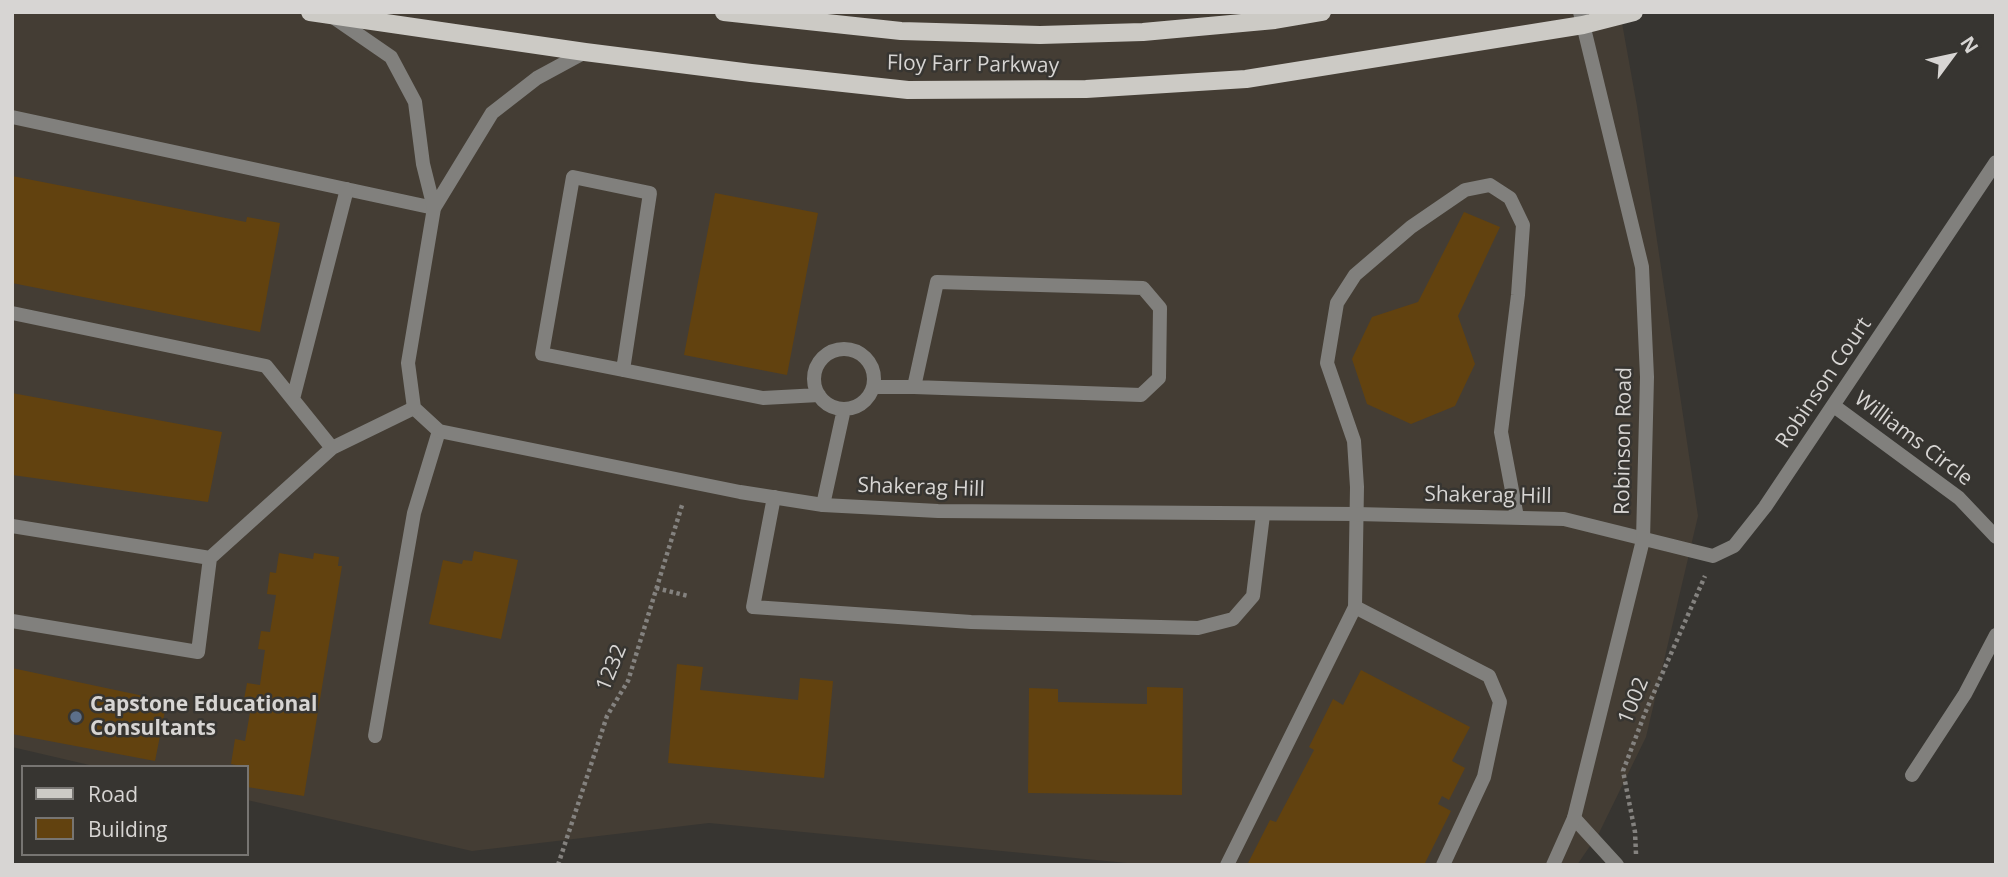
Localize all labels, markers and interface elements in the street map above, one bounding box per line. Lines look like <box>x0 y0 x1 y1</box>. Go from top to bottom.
north arrow <box>1917 21 1987 91</box>
text: N <box>1954 31 1985 58</box>
street label: Floy Farr Parkway <box>887 51 1059 79</box>
street label: Robinson Court <box>1771 313 1877 453</box>
street label: Robinson Road <box>1610 367 1638 515</box>
street label: Williams Circle <box>1849 386 1977 492</box>
street label: Shakerag Hill <box>857 473 985 503</box>
street label: Shakerag Hill <box>1424 482 1552 510</box>
street label: 1232 <box>591 641 633 695</box>
street label: 1002 <box>1613 674 1655 728</box>
place label: Capstone Educational Consultants <box>90 692 317 742</box>
marker: Capstone Educational Consultants <box>68 709 84 725</box>
legend <box>21 765 248 856</box>
text: Road <box>88 780 138 808</box>
text: Building <box>88 815 167 843</box>

